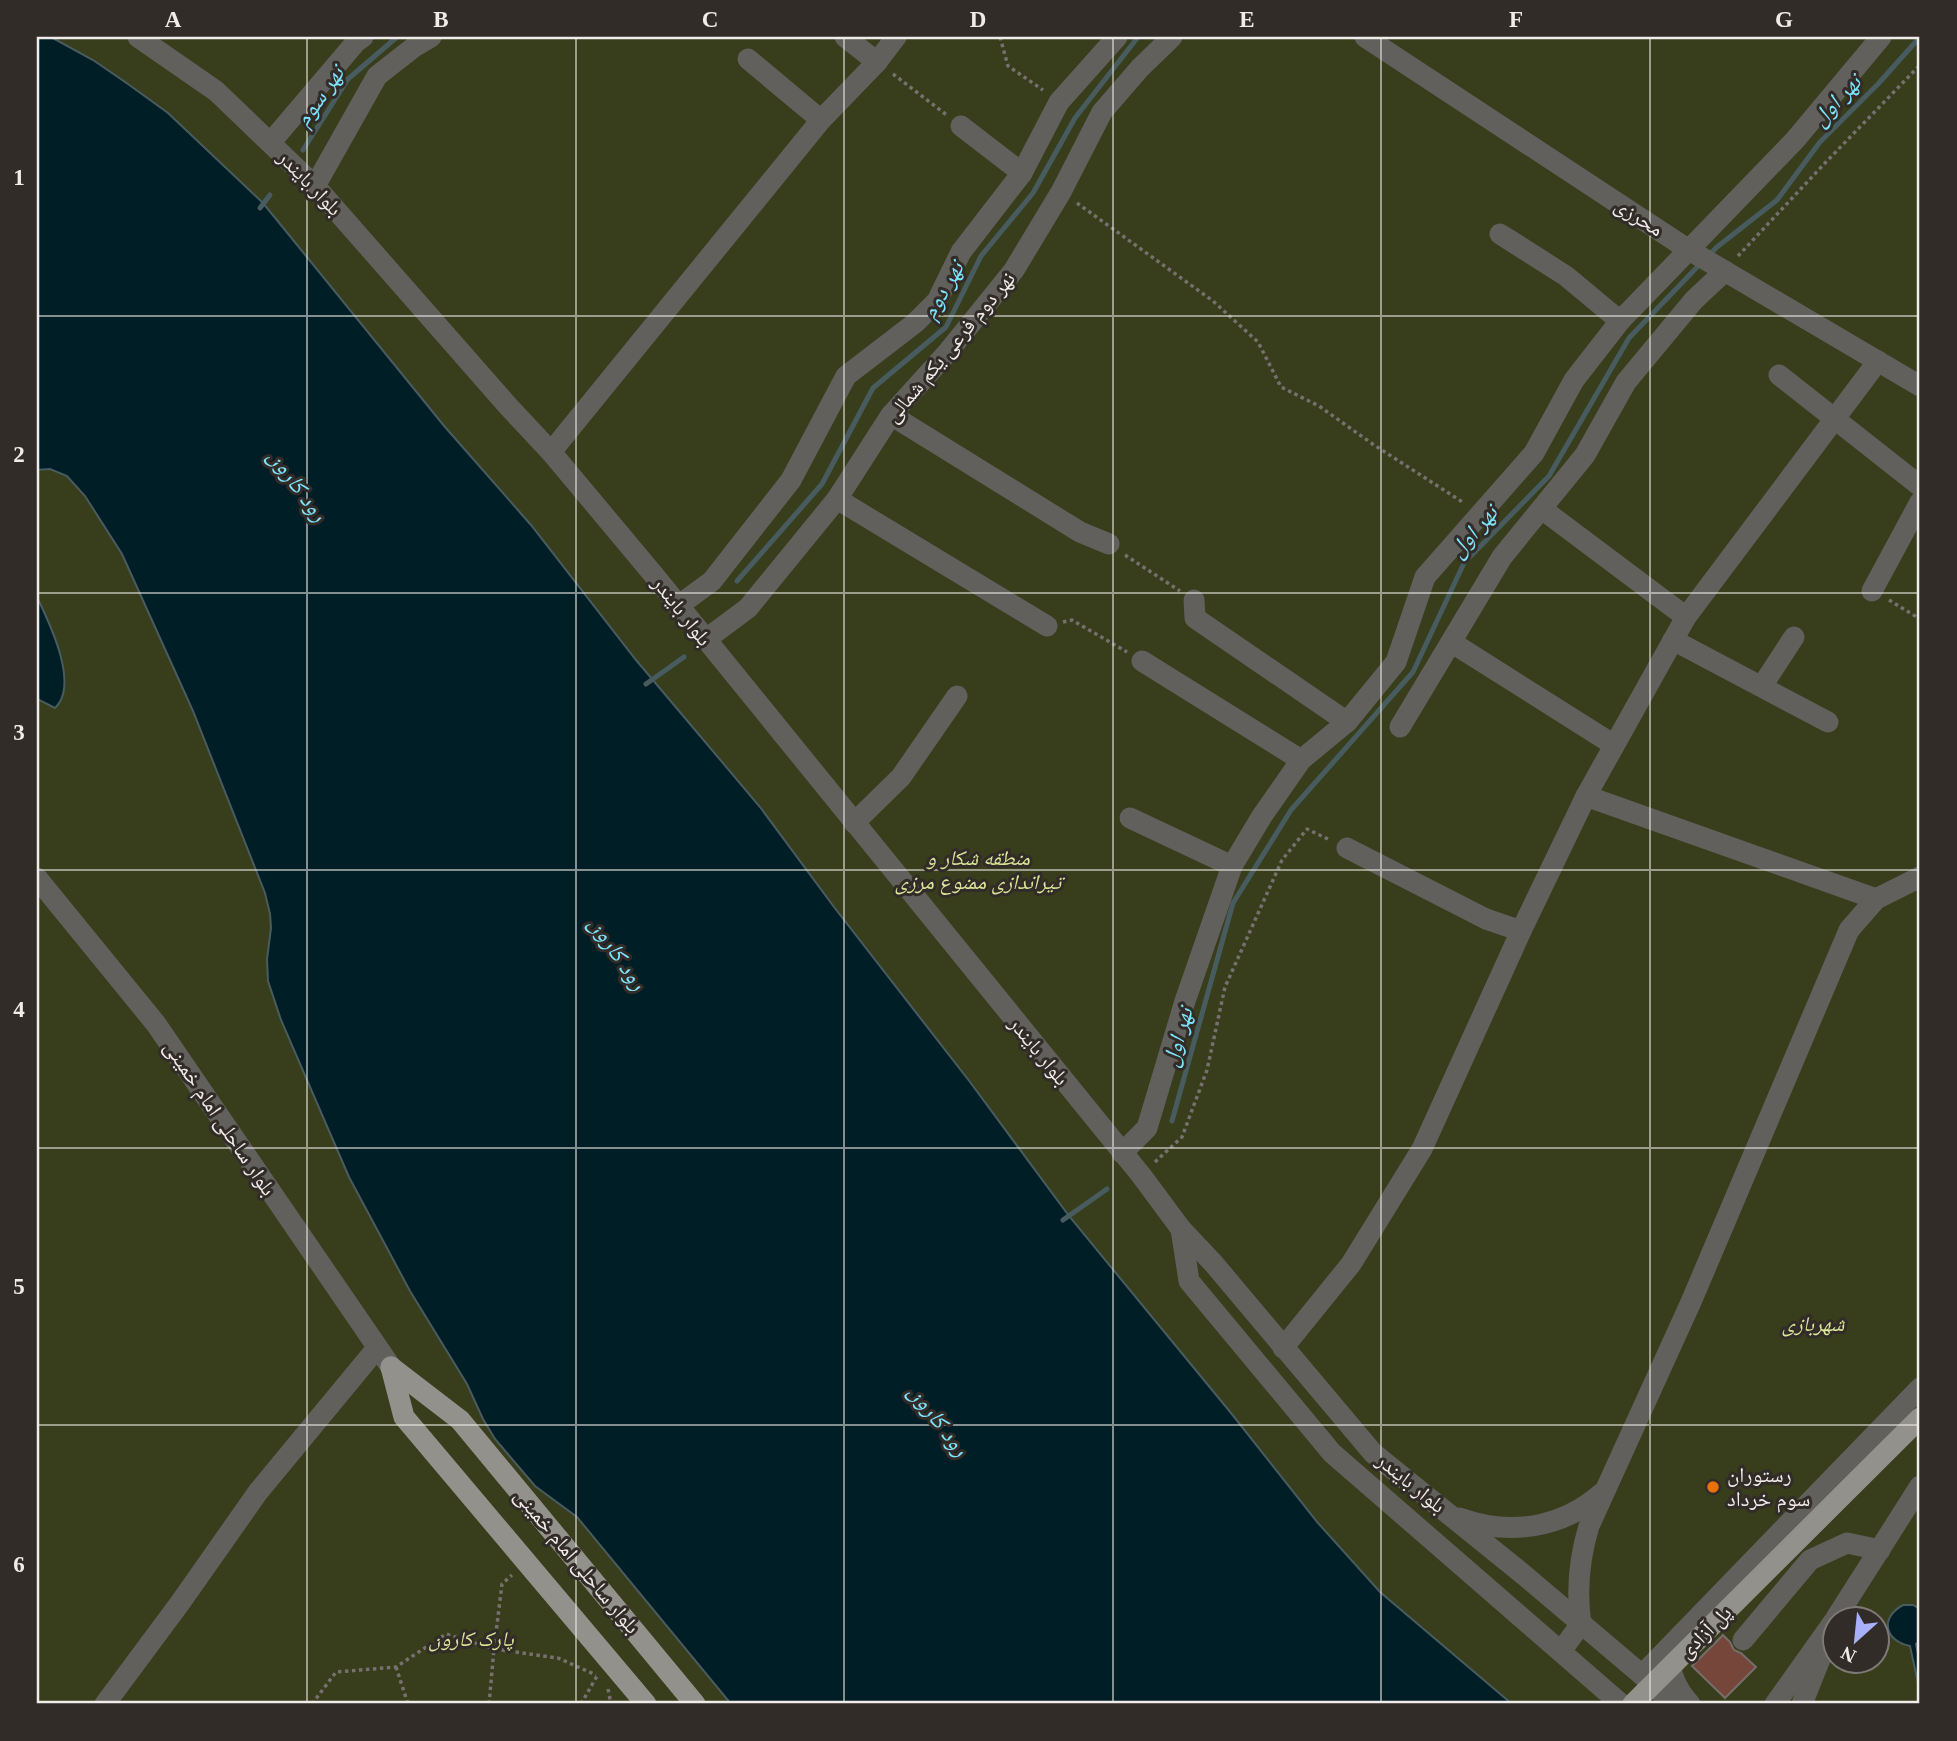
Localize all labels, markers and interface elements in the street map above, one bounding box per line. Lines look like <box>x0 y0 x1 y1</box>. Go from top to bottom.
text: A <box>165 7 182 32</box>
text: B <box>433 7 449 32</box>
text: C <box>702 7 718 32</box>
text: D <box>970 7 986 32</box>
text: E <box>1239 7 1255 32</box>
text: F <box>1509 7 1523 32</box>
text: G <box>1775 7 1793 32</box>
water label: نهر سوم <box>290 59 353 133</box>
water label: نهر اول <box>1807 68 1870 132</box>
street label: بلوار بایندر <box>272 145 347 221</box>
text: 1 <box>13 165 25 190</box>
street label: محرزی <box>1610 192 1668 242</box>
water label: نهر دوم <box>916 255 973 325</box>
street label: نهر دوم فرعی یکم شمالی <box>880 267 1021 428</box>
text: 2 <box>13 442 25 467</box>
water label: رود کارون <box>261 444 332 528</box>
water label: نهر اول <box>1444 498 1506 564</box>
street label: بلوار بایندر <box>647 571 717 651</box>
text: 3 <box>13 720 25 745</box>
park label: منطقه شکار و تیراندازی ممنوع مرزی <box>895 846 1066 895</box>
water label: رود کارون <box>582 912 651 996</box>
text: 4 <box>13 997 25 1022</box>
water label: نهر اول <box>1157 1002 1201 1070</box>
street label: بلوار بایندر <box>1003 1011 1074 1090</box>
street label: بلوار ساحلی امام خمینی <box>158 1036 281 1201</box>
text: 5 <box>13 1274 25 1299</box>
park label: شهربازی <box>1782 1312 1845 1337</box>
water label: رود کارون <box>902 1379 974 1462</box>
street label: بلوار بایندر <box>1371 1447 1450 1518</box>
place label: رستوران سوم خرداد <box>1727 1463 1810 1513</box>
marker: رستوران سوم خرداد <box>1705 1479 1721 1495</box>
street label: بلوار ساحلی امام خمینی <box>508 1484 645 1640</box>
text: 6 <box>13 1552 25 1577</box>
street label: پل آزادی <box>1674 1601 1737 1664</box>
north arrow <box>1820 1604 1890 1674</box>
park label: پارک کارون <box>428 1627 514 1652</box>
text: N <box>1837 1642 1859 1667</box>

